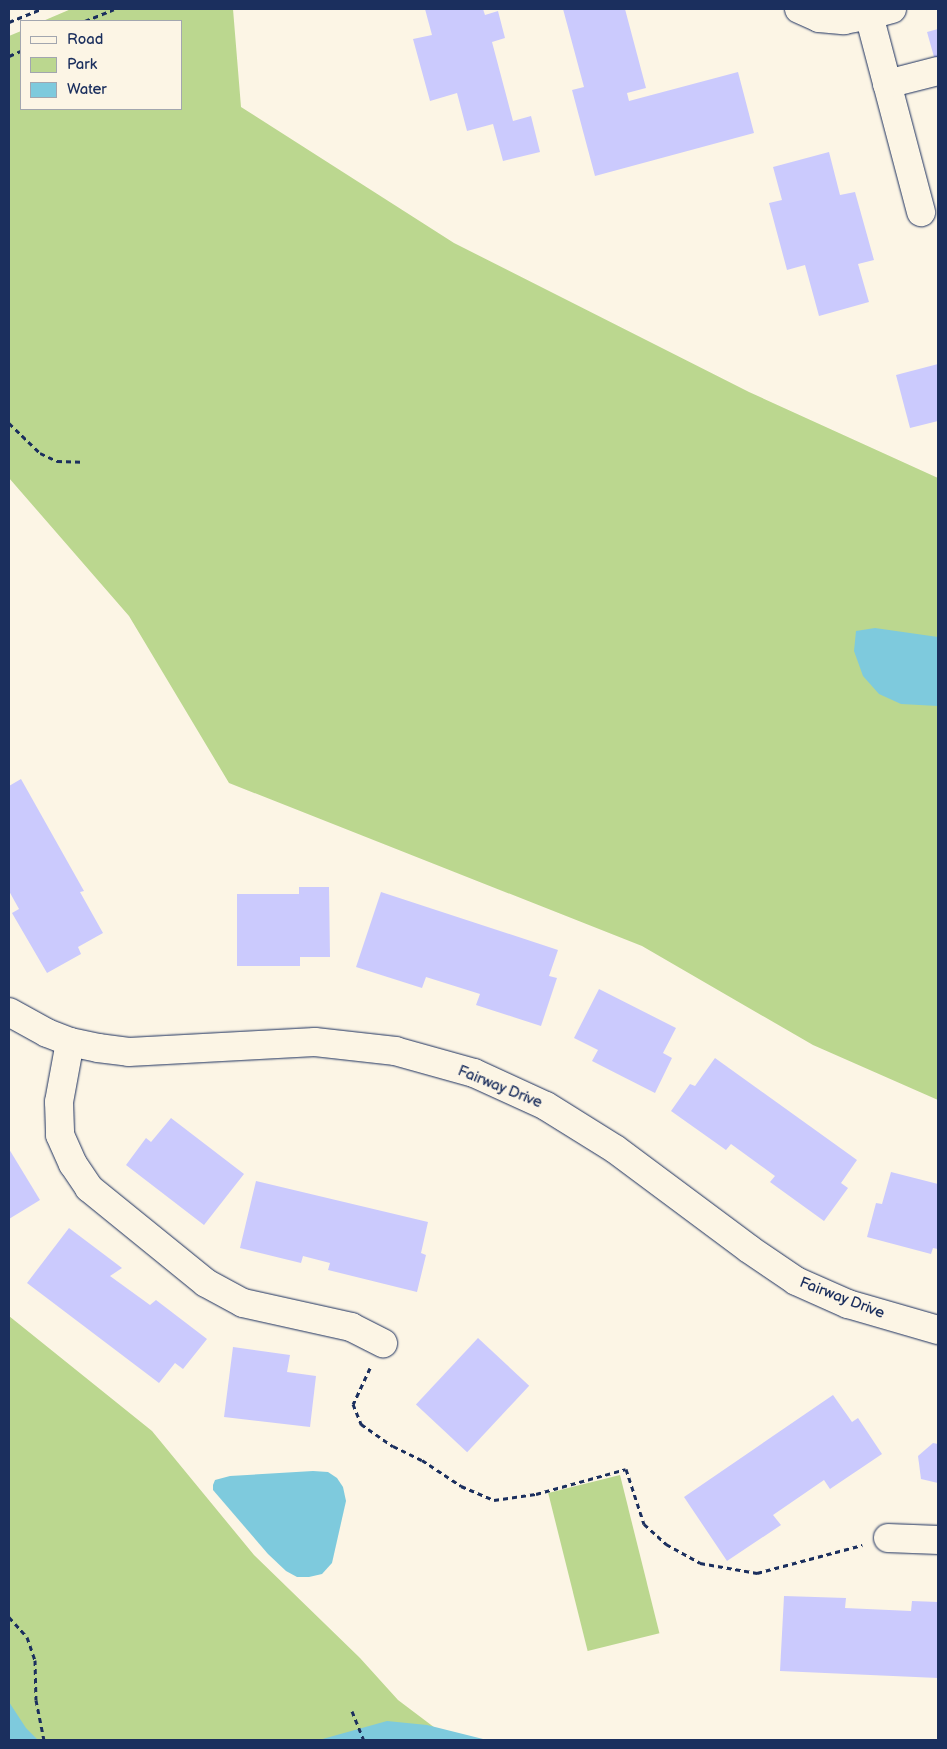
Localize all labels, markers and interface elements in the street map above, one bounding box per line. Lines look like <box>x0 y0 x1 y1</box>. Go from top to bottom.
legend <box>20 20 182 110</box>
text: Road <box>67 30 103 49</box>
text: Park <box>67 55 97 74</box>
text: Water <box>67 80 107 99</box>
street label: Fairway Drive <box>455 1062 545 1112</box>
street label: Fairway Drive <box>797 1273 887 1323</box>

